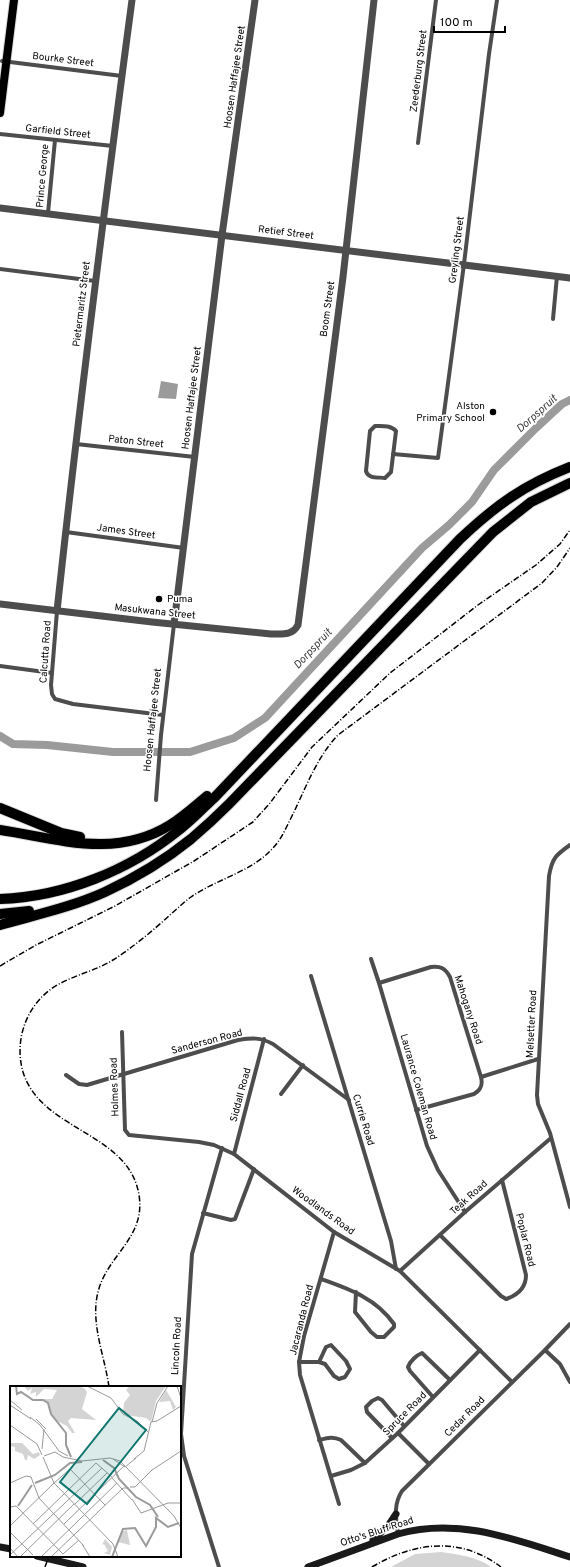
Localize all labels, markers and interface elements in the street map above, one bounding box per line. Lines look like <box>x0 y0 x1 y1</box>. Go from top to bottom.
scale bar <box>434 8 505 34</box>
text: 100 m <box>440 15 473 31</box>
street label: Hoosen Haffajee Street <box>221 24 249 129</box>
street label: Zeederburg Street <box>408 29 431 113</box>
street label: Bourke Street <box>31 50 95 70</box>
street label: Garfield Street <box>25 122 92 142</box>
street label: Prince George <box>34 144 52 208</box>
street label: Greyling Street <box>446 216 468 284</box>
street label: Retief Street <box>257 223 315 243</box>
street label: Pietermaritz Street <box>70 260 94 347</box>
street label: Boom Street <box>318 280 338 338</box>
street label: Hoosen Haffajee Street <box>179 345 205 450</box>
water label: Dorpspruit <box>514 391 561 436</box>
place label: Alston Primary School <box>416 400 485 425</box>
marker: Alston Primary School <box>488 407 498 417</box>
street label: Paton Street <box>108 433 165 451</box>
street label: James Street <box>96 521 156 543</box>
place label: Puma <box>167 593 193 606</box>
marker: Puma <box>154 594 164 604</box>
street label: Masukwana Street <box>114 601 196 623</box>
street label: Calcutta Road <box>37 620 55 684</box>
water label: Dorpspruit <box>291 625 336 672</box>
street label: Hoosen Haffajee Street <box>141 667 165 772</box>
street label: Mahogany Road <box>451 974 485 1046</box>
street label: Melsetter Road <box>524 990 540 1058</box>
street label: Sanderson Road <box>170 1026 244 1058</box>
street label: Laurance Coleman Road <box>397 1033 439 1141</box>
street label: Holmes Road <box>107 1057 123 1117</box>
street label: Siddall Road <box>228 1066 254 1124</box>
street label: Currie Road <box>349 1093 377 1147</box>
street label: Teak Road <box>447 1178 491 1218</box>
street label: Woodlands Road <box>289 1184 357 1238</box>
street label: Poplar Road <box>512 1212 538 1268</box>
street label: Jacaranda Road <box>287 1283 317 1357</box>
street label: Lincoln Road <box>169 1317 185 1375</box>
inset map <box>10 1386 181 1557</box>
street label: Spruce Road <box>380 1389 430 1439</box>
street label: Cedar Road <box>442 1394 488 1440</box>
street label: Otto's Bluff Road <box>339 1514 415 1550</box>

